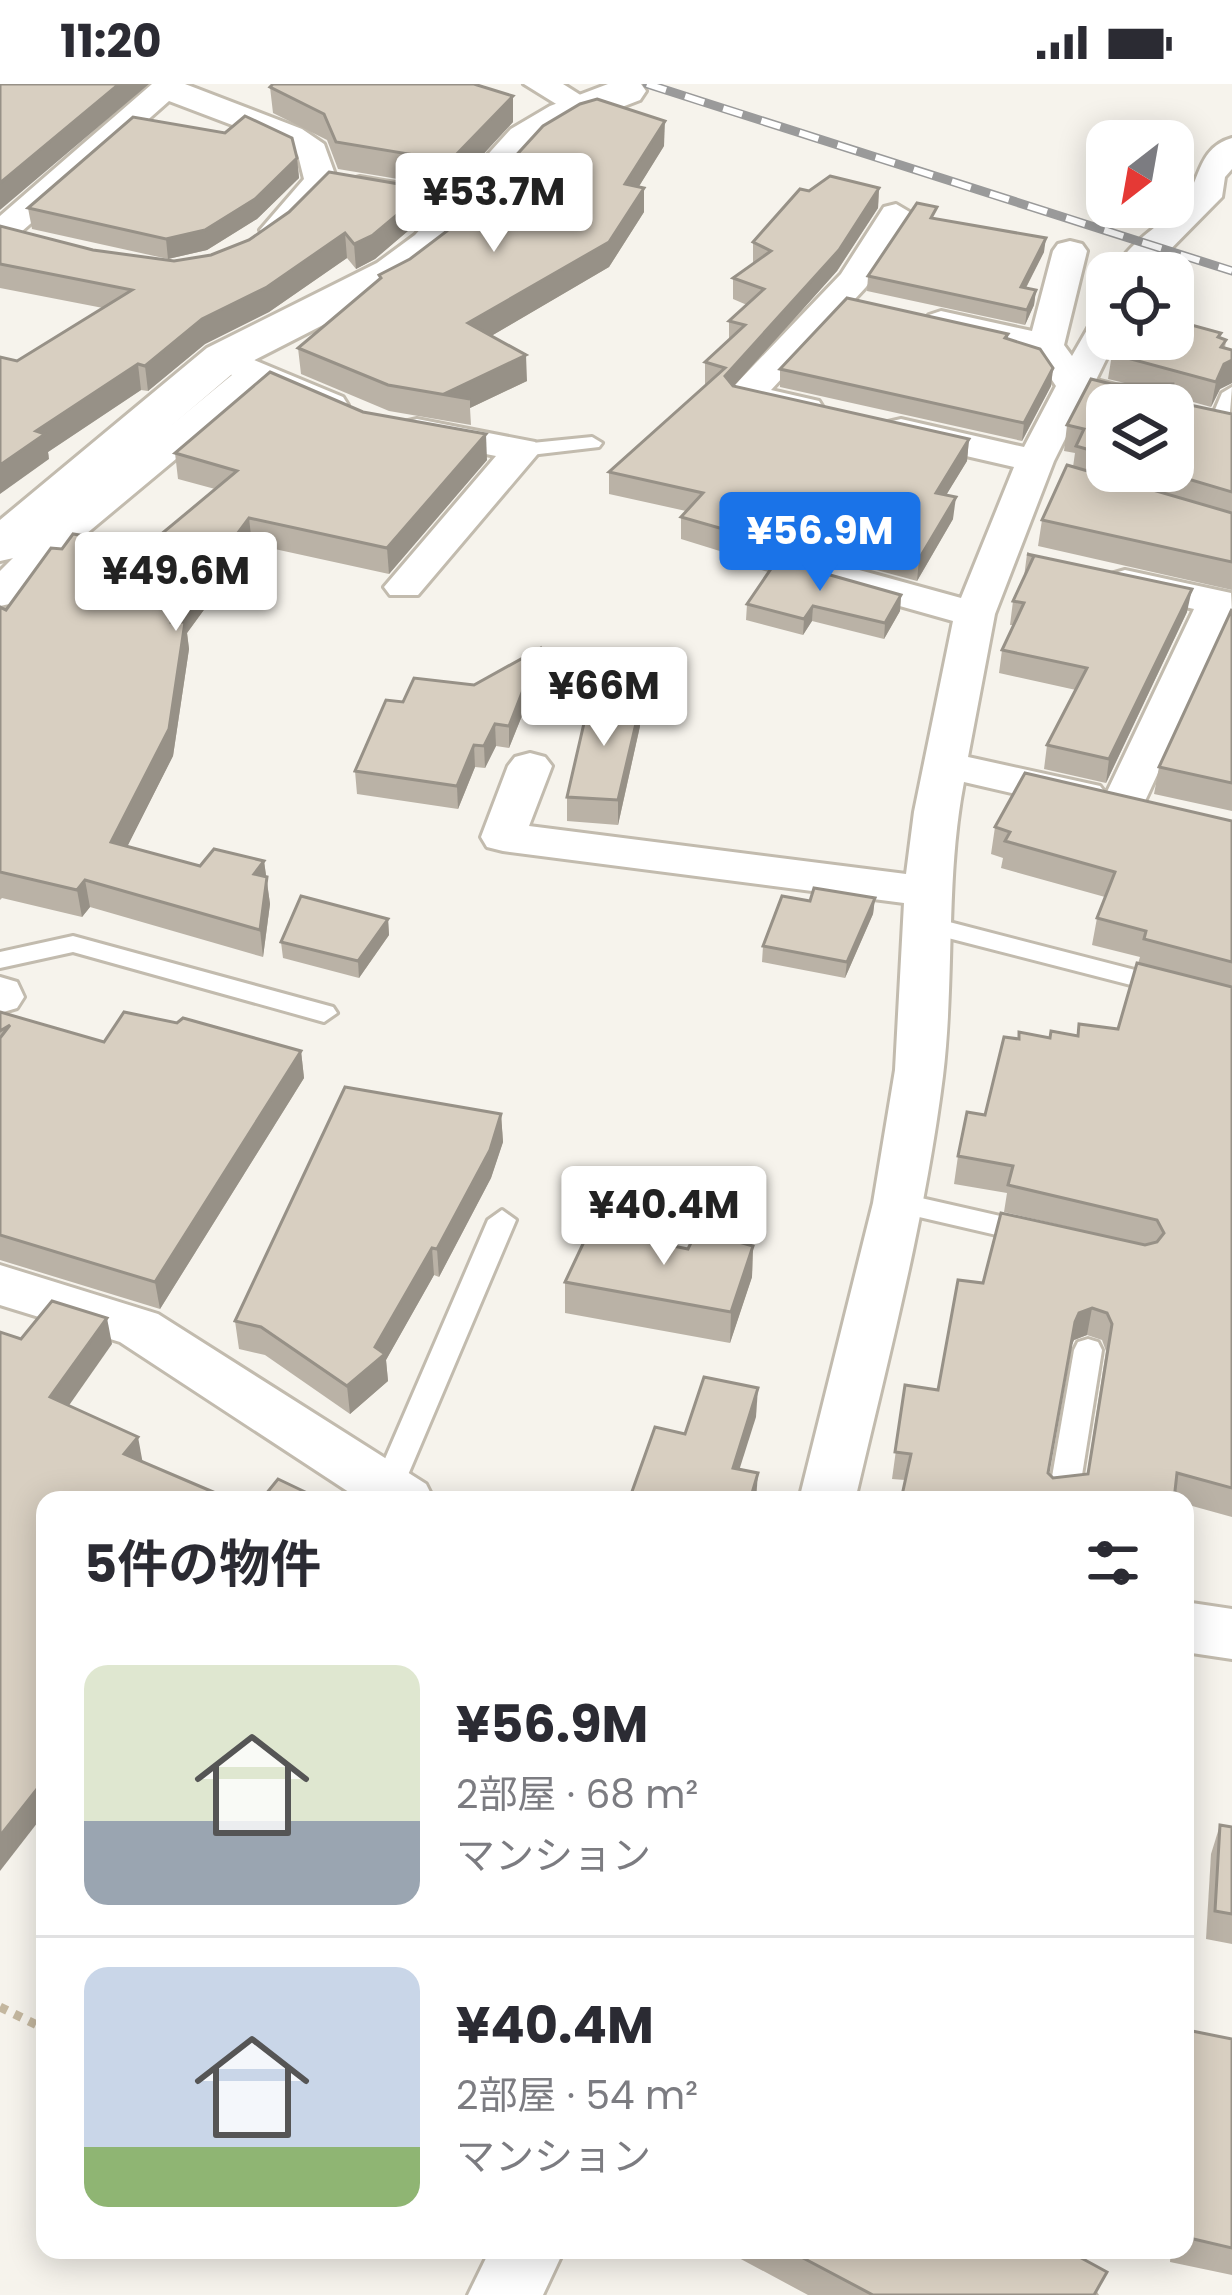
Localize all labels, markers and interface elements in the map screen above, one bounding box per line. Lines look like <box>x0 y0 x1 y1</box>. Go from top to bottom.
text: 11:20 <box>60 10 162 73</box>
north arrow <box>1086 120 1194 228</box>
map controls <box>1086 120 1194 492</box>
pin: ¥53.7M <box>396 153 592 255</box>
text: ¥53.7M <box>423 164 565 219</box>
button: locate <box>1086 252 1194 360</box>
button: layers <box>1086 384 1194 492</box>
pin: ¥56.9M <box>722 492 918 594</box>
text: ¥56.9M <box>746 503 894 558</box>
pin: ¥49.6M <box>78 532 274 634</box>
text: ¥49.6M <box>102 543 250 598</box>
pin: ¥66M <box>533 647 675 749</box>
text: ¥66M <box>548 658 660 713</box>
pin: ¥40.4M <box>566 1166 762 1268</box>
text: ¥40.4M <box>588 1177 740 1232</box>
text: 5件の物件 <box>84 1528 321 1600</box>
icon: filters <box>1080 1530 1146 1596</box>
text: ¥56.9M <box>456 1688 648 1760</box>
icon: home <box>180 1713 324 1857</box>
text: 2部屋 · 68 m² <box>456 1767 698 1822</box>
text: マンション <box>456 1828 651 1883</box>
text: ¥40.4M <box>456 1989 654 2061</box>
icon: home <box>180 2015 324 2159</box>
text: 2部屋 · 54 m² <box>456 2068 698 2123</box>
text: マンション <box>456 2129 651 2184</box>

